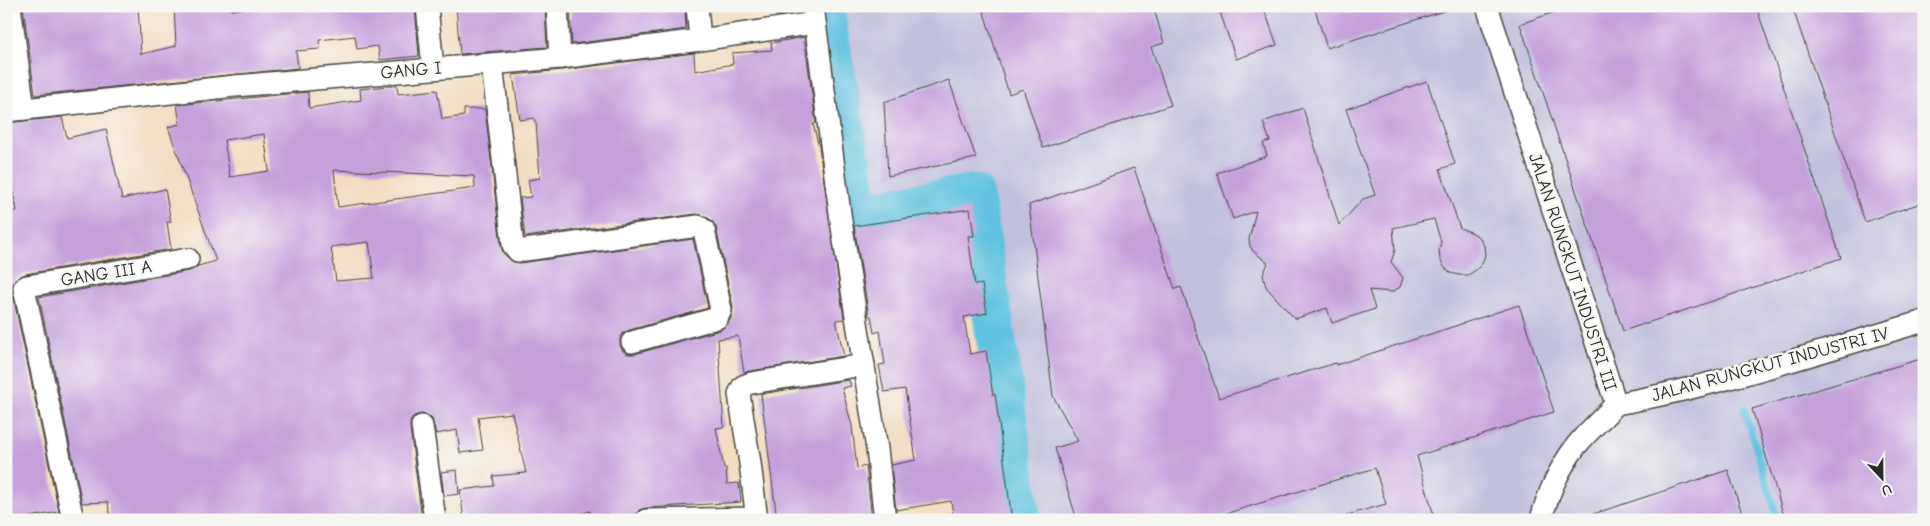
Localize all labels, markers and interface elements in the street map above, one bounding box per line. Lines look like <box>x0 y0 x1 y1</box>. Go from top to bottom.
street label: GANG I <box>380 57 442 84</box>
street label: JALAN RUNGKUT INDUSTRI III <box>1524 151 1621 394</box>
street label: GANG III A <box>59 256 153 291</box>
street label: JALAN RUNGKUT INDUSTRI IV <box>1649 323 1891 406</box>
north arrow <box>1858 454 1908 504</box>
text: U <box>1879 480 1894 499</box>

